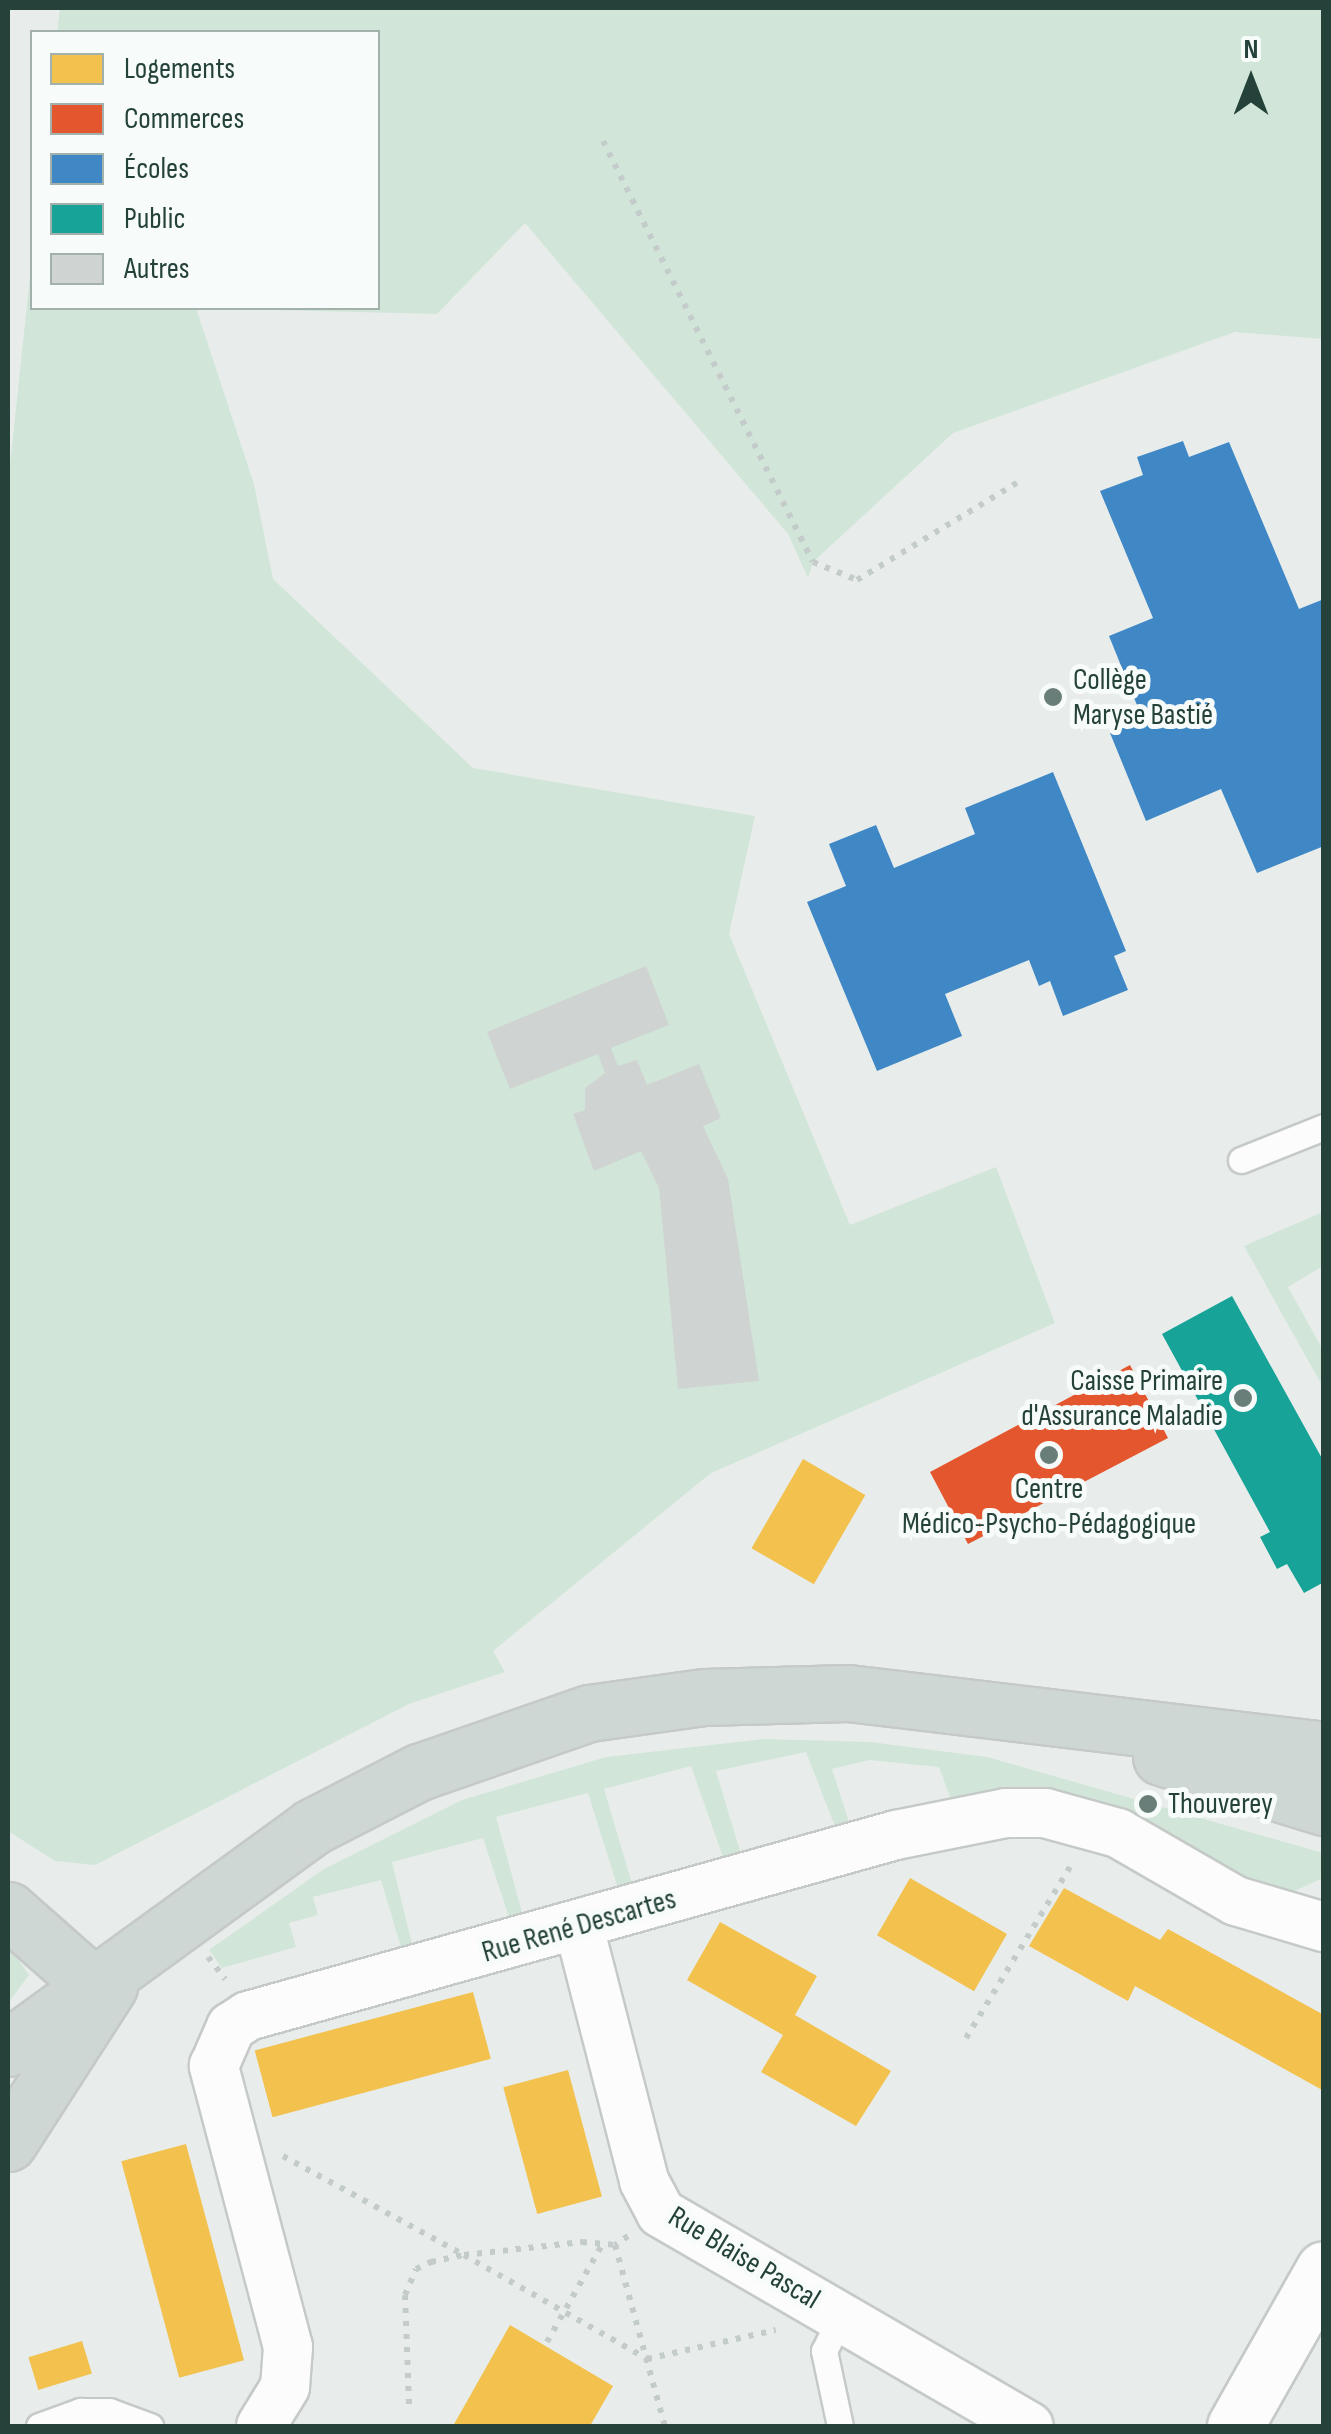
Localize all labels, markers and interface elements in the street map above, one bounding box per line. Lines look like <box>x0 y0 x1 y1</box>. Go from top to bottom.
legend <box>30 30 380 310</box>
north arrow <box>1201 30 1301 130</box>
text: N <box>1244 33 1258 66</box>
text: Logements <box>124 51 235 87</box>
text: Commerces <box>124 101 244 137</box>
text: Écoles <box>124 151 189 187</box>
text: Public <box>124 201 185 237</box>
text: Autres <box>124 251 190 287</box>
place label: Collège Maryse Bastié <box>1073 662 1213 732</box>
marker: Collège Maryse Bastié <box>1042 686 1064 708</box>
place label: Caisse Primaire d'Assurance Maladie <box>1021 1363 1223 1434</box>
marker: Caisse Primaire d'Assurance Maladie <box>1232 1387 1254 1409</box>
marker: Centre Médico-Psycho-Pédagogique <box>1038 1444 1060 1466</box>
place label: Centre Médico-Psycho-Pédagogique <box>902 1471 1196 1542</box>
place label: Thouverey <box>1168 1786 1273 1822</box>
marker: Thouverey <box>1137 1793 1159 1815</box>
street label: Rue René Descartes <box>478 1881 680 1971</box>
street label: Rue Blaise Pascal <box>662 2199 826 2317</box>

